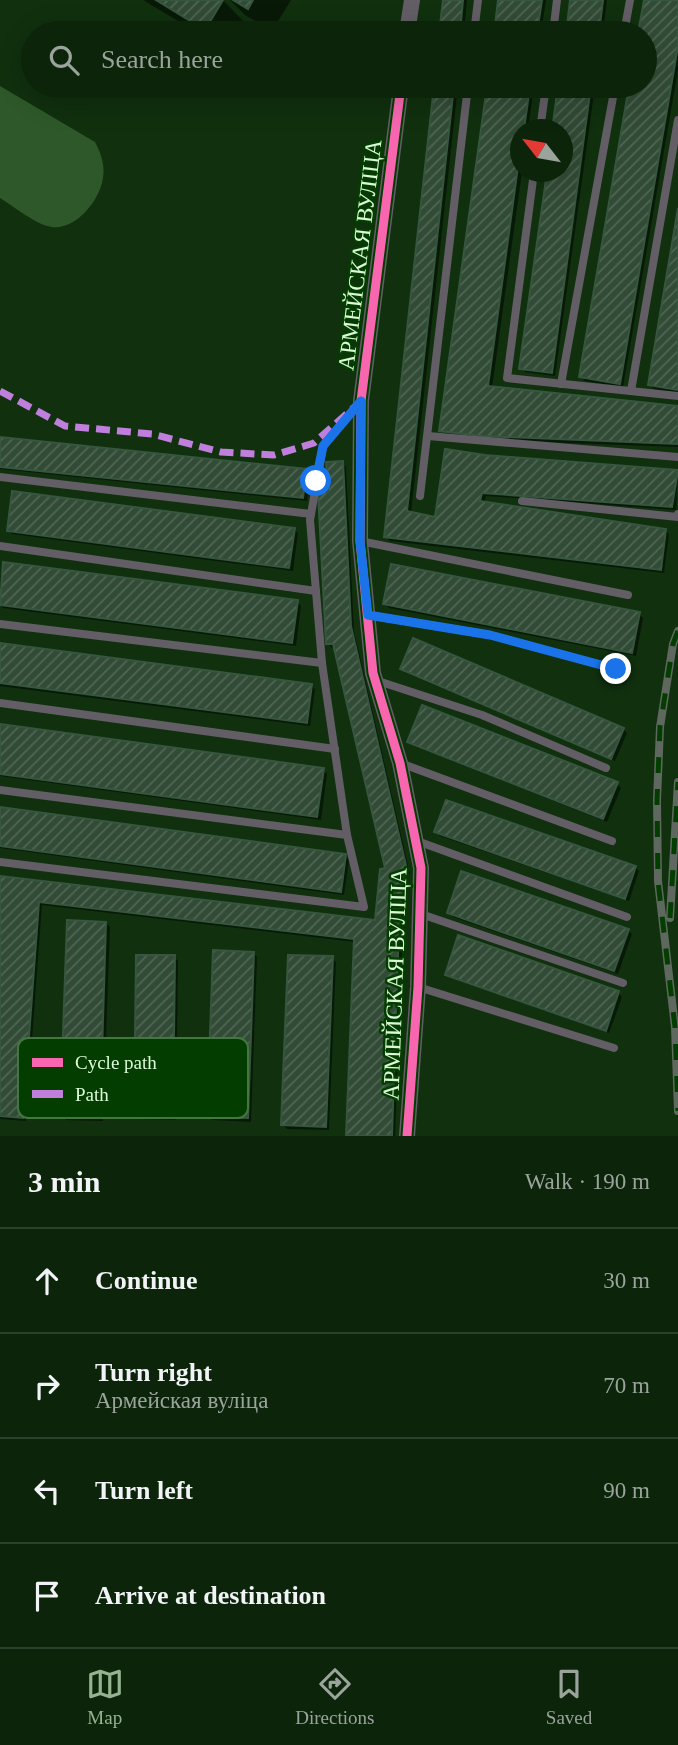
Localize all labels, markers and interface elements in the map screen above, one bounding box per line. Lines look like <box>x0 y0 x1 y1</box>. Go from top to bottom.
search box <box>21 21 657 98</box>
icon: search <box>45 41 83 79</box>
text: Search here <box>101 45 223 74</box>
north arrow <box>510 119 573 182</box>
street label: АРМЕЙСКАЯ ВУЛІЦА <box>333 138 387 372</box>
route start <box>300 465 331 496</box>
route end <box>600 653 631 684</box>
street label: АРМЕЙСКАЯ ВУЛІЦА <box>378 867 412 1101</box>
legend <box>18 1038 248 1118</box>
text: Cycle path <box>75 1052 157 1073</box>
text: Path <box>75 1084 109 1105</box>
text: 3 min <box>28 1165 101 1198</box>
text: Walk · 190 m <box>525 1169 650 1194</box>
icon: ahead <box>28 1262 66 1300</box>
text: Continue <box>95 1266 198 1295</box>
text: 30 m <box>603 1268 650 1293</box>
text: Turn right <box>95 1358 212 1387</box>
icon: right <box>28 1367 66 1405</box>
text: 70 m <box>603 1373 650 1398</box>
text: Армейская вуліца <box>95 1388 268 1413</box>
icon: left <box>28 1472 66 1510</box>
text: Turn left <box>95 1476 193 1505</box>
text: 90 m <box>603 1478 650 1503</box>
icon: arrive <box>28 1577 66 1615</box>
text: Arrive at destination <box>95 1581 326 1610</box>
tab: Map <box>86 1665 124 1729</box>
tab: Directions <box>295 1665 374 1729</box>
tab: Saved <box>546 1665 592 1729</box>

